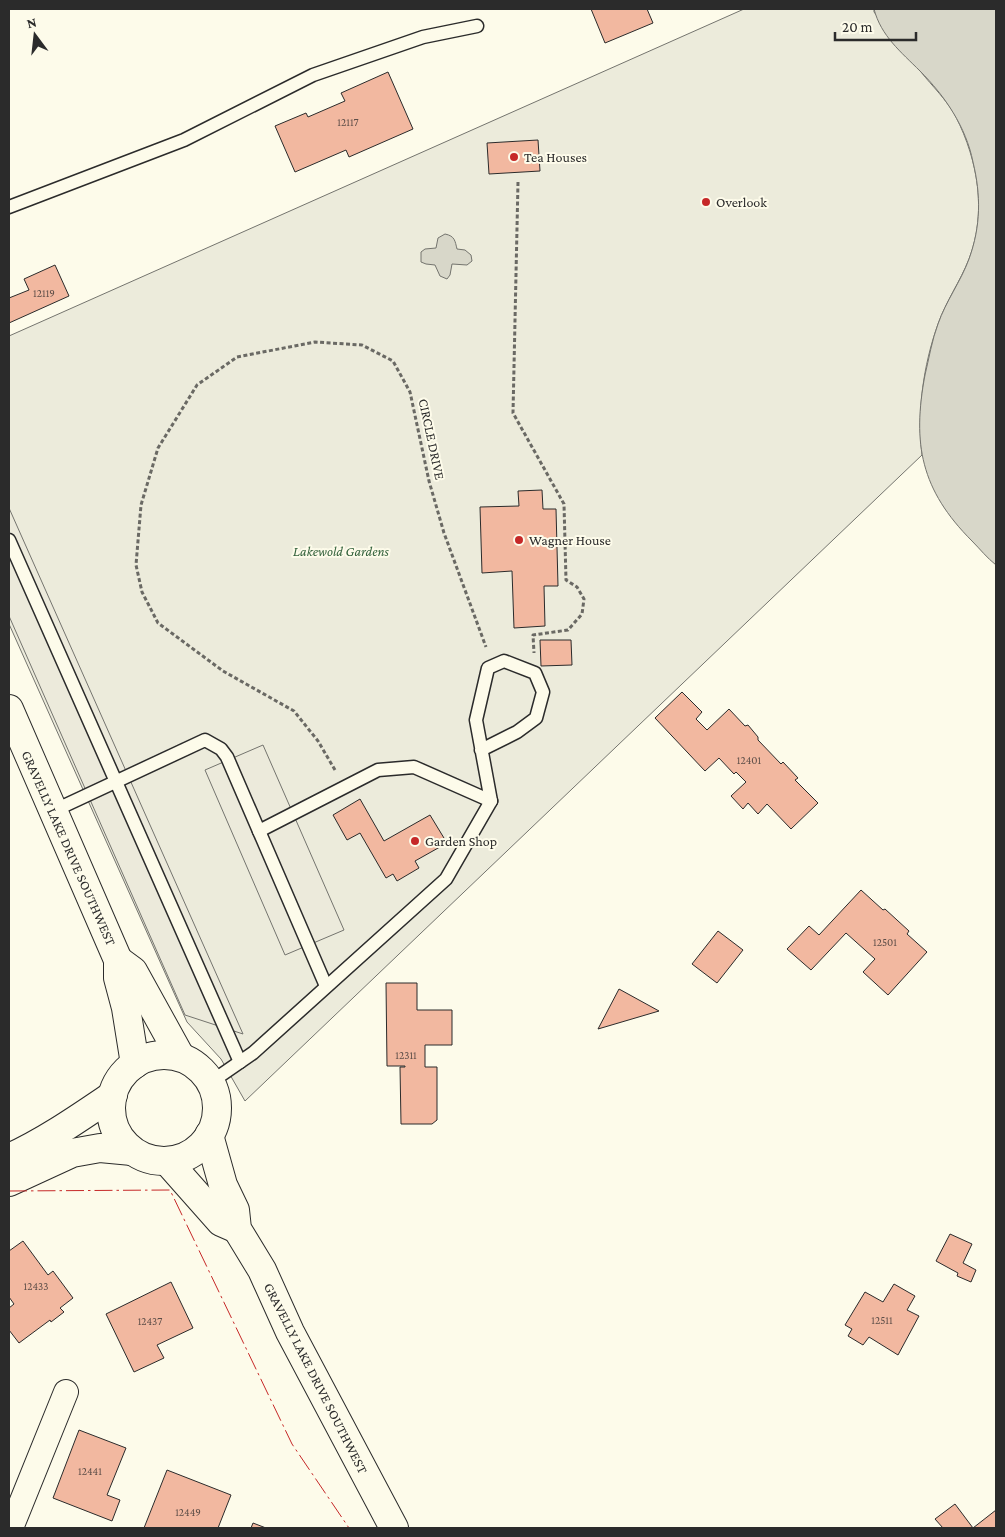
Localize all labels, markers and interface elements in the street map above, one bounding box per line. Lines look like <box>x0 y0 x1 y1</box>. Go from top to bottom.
north arrow <box>10 10 60 60</box>
scale bar <box>835 10 916 42</box>
text: N <box>25 13 39 31</box>
text: 20 m <box>842 19 873 35</box>
house number: 12117 <box>337 116 359 128</box>
place label: Tea Houses <box>524 149 587 165</box>
marker: Tea Houses <box>508 151 520 163</box>
place label: Overlook <box>716 194 767 210</box>
marker: Overlook <box>700 196 712 208</box>
house number: 12119 <box>33 287 55 299</box>
street label: CIRCLE DRIVE <box>416 397 448 481</box>
place label: Wagner House <box>529 532 611 548</box>
marker: Wagner House <box>513 534 525 546</box>
park label: Lakewold Gardens <box>293 543 390 559</box>
street label: GRAVELLY LAKE DRIVE SOUTHWEST <box>19 748 120 948</box>
house number: 12401 <box>737 754 762 766</box>
place label: Garden Shop <box>425 833 497 849</box>
marker: Garden Shop <box>409 835 421 847</box>
house number: 12501 <box>873 936 897 948</box>
house number: 12311 <box>395 1049 417 1061</box>
house number: 12433 <box>24 1280 48 1292</box>
street label: GRAVELLY LAKE DRIVE SOUTHWEST <box>261 1280 371 1476</box>
house number: 12511 <box>871 1314 893 1326</box>
house number: 12437 <box>138 1315 162 1327</box>
house number: 12441 <box>78 1465 102 1477</box>
house number: 12449 <box>175 1506 201 1518</box>

